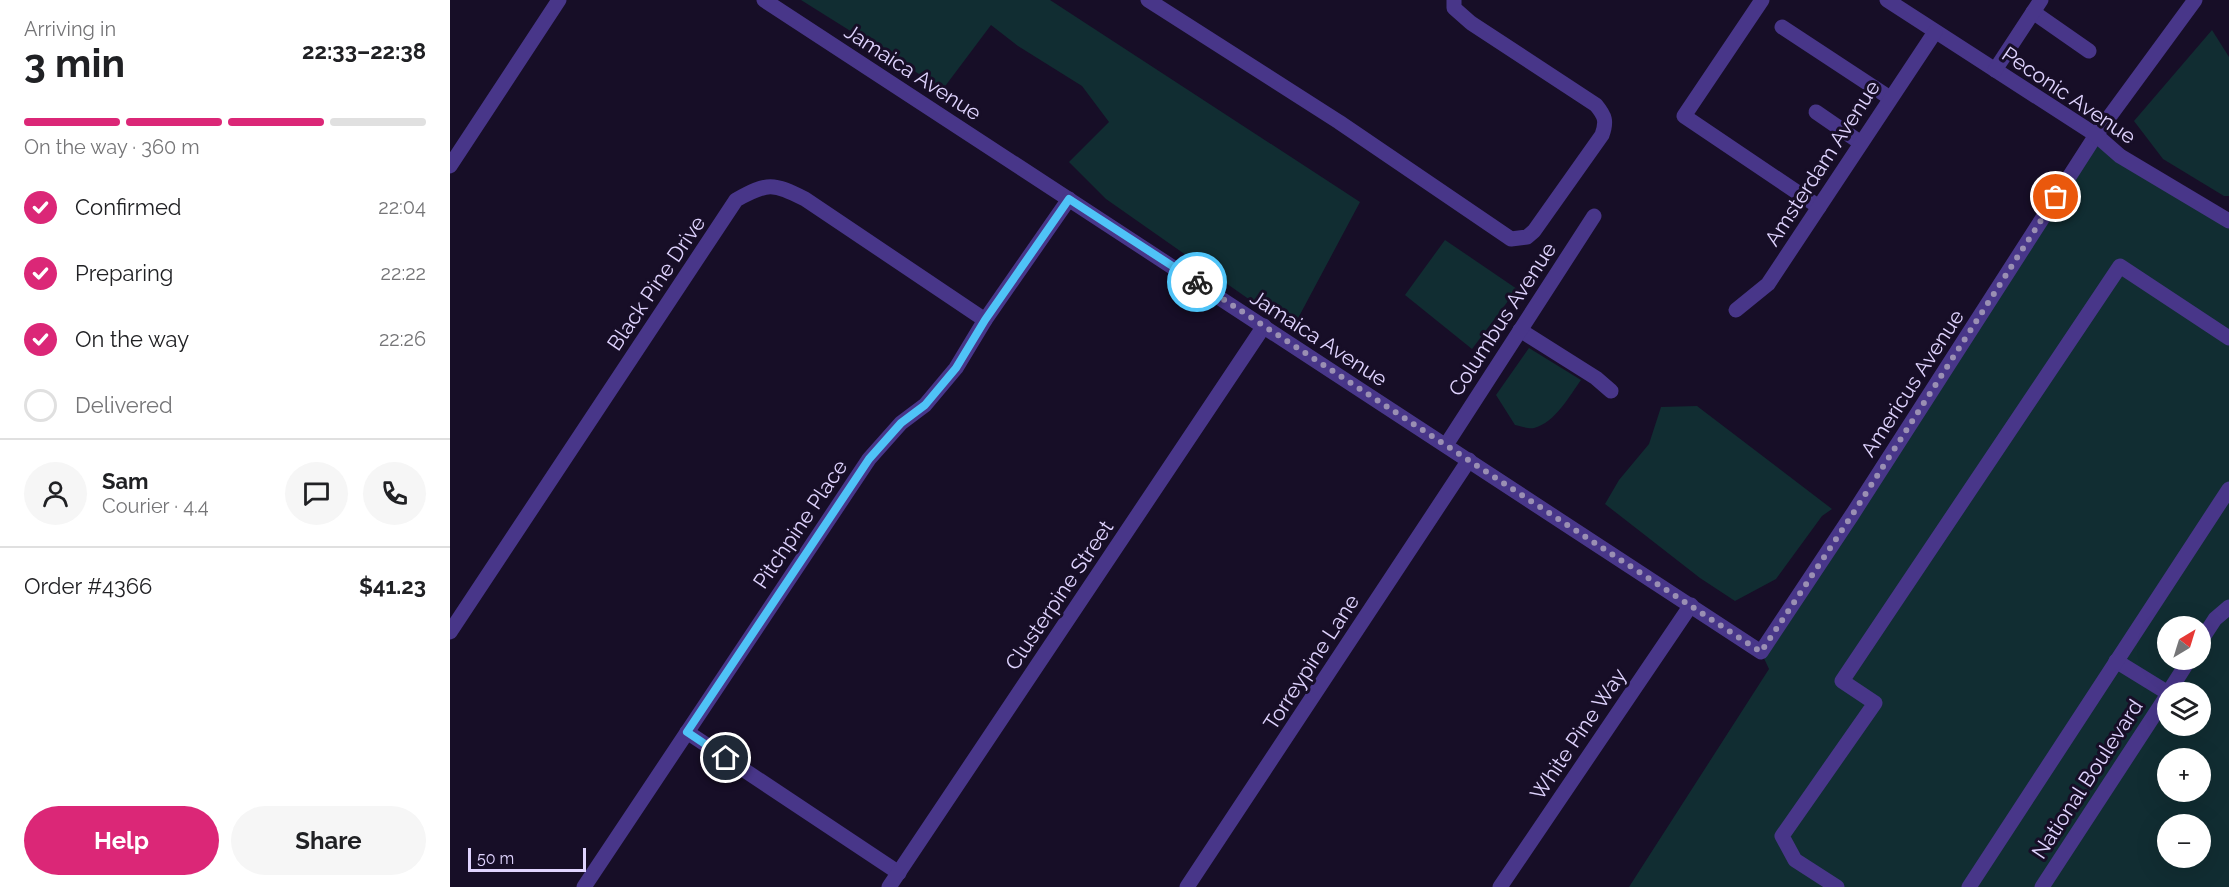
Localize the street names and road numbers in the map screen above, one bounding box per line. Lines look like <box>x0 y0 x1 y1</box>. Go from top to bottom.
street label: Jamaica Avenue <box>840 18 986 126</box>
street label: Peconic Avenue <box>1997 41 2141 149</box>
street label: Amsterdam Avenue <box>1759 76 1885 250</box>
street label: Black Pine Drive <box>602 211 710 355</box>
street label: Columbus Avenue <box>1443 237 1561 401</box>
street label: Jamaica Avenue <box>1246 284 1392 392</box>
street label: Americus Avenue <box>1855 305 1969 461</box>
street label: Pitchpine Place <box>748 455 852 593</box>
street label: Clusterpine Street <box>1000 515 1118 675</box>
street label: Torreypine Lane <box>1258 590 1364 734</box>
street label: White Pine Way <box>1525 663 1631 805</box>
street label: National Boulevard <box>2026 695 2148 863</box>

